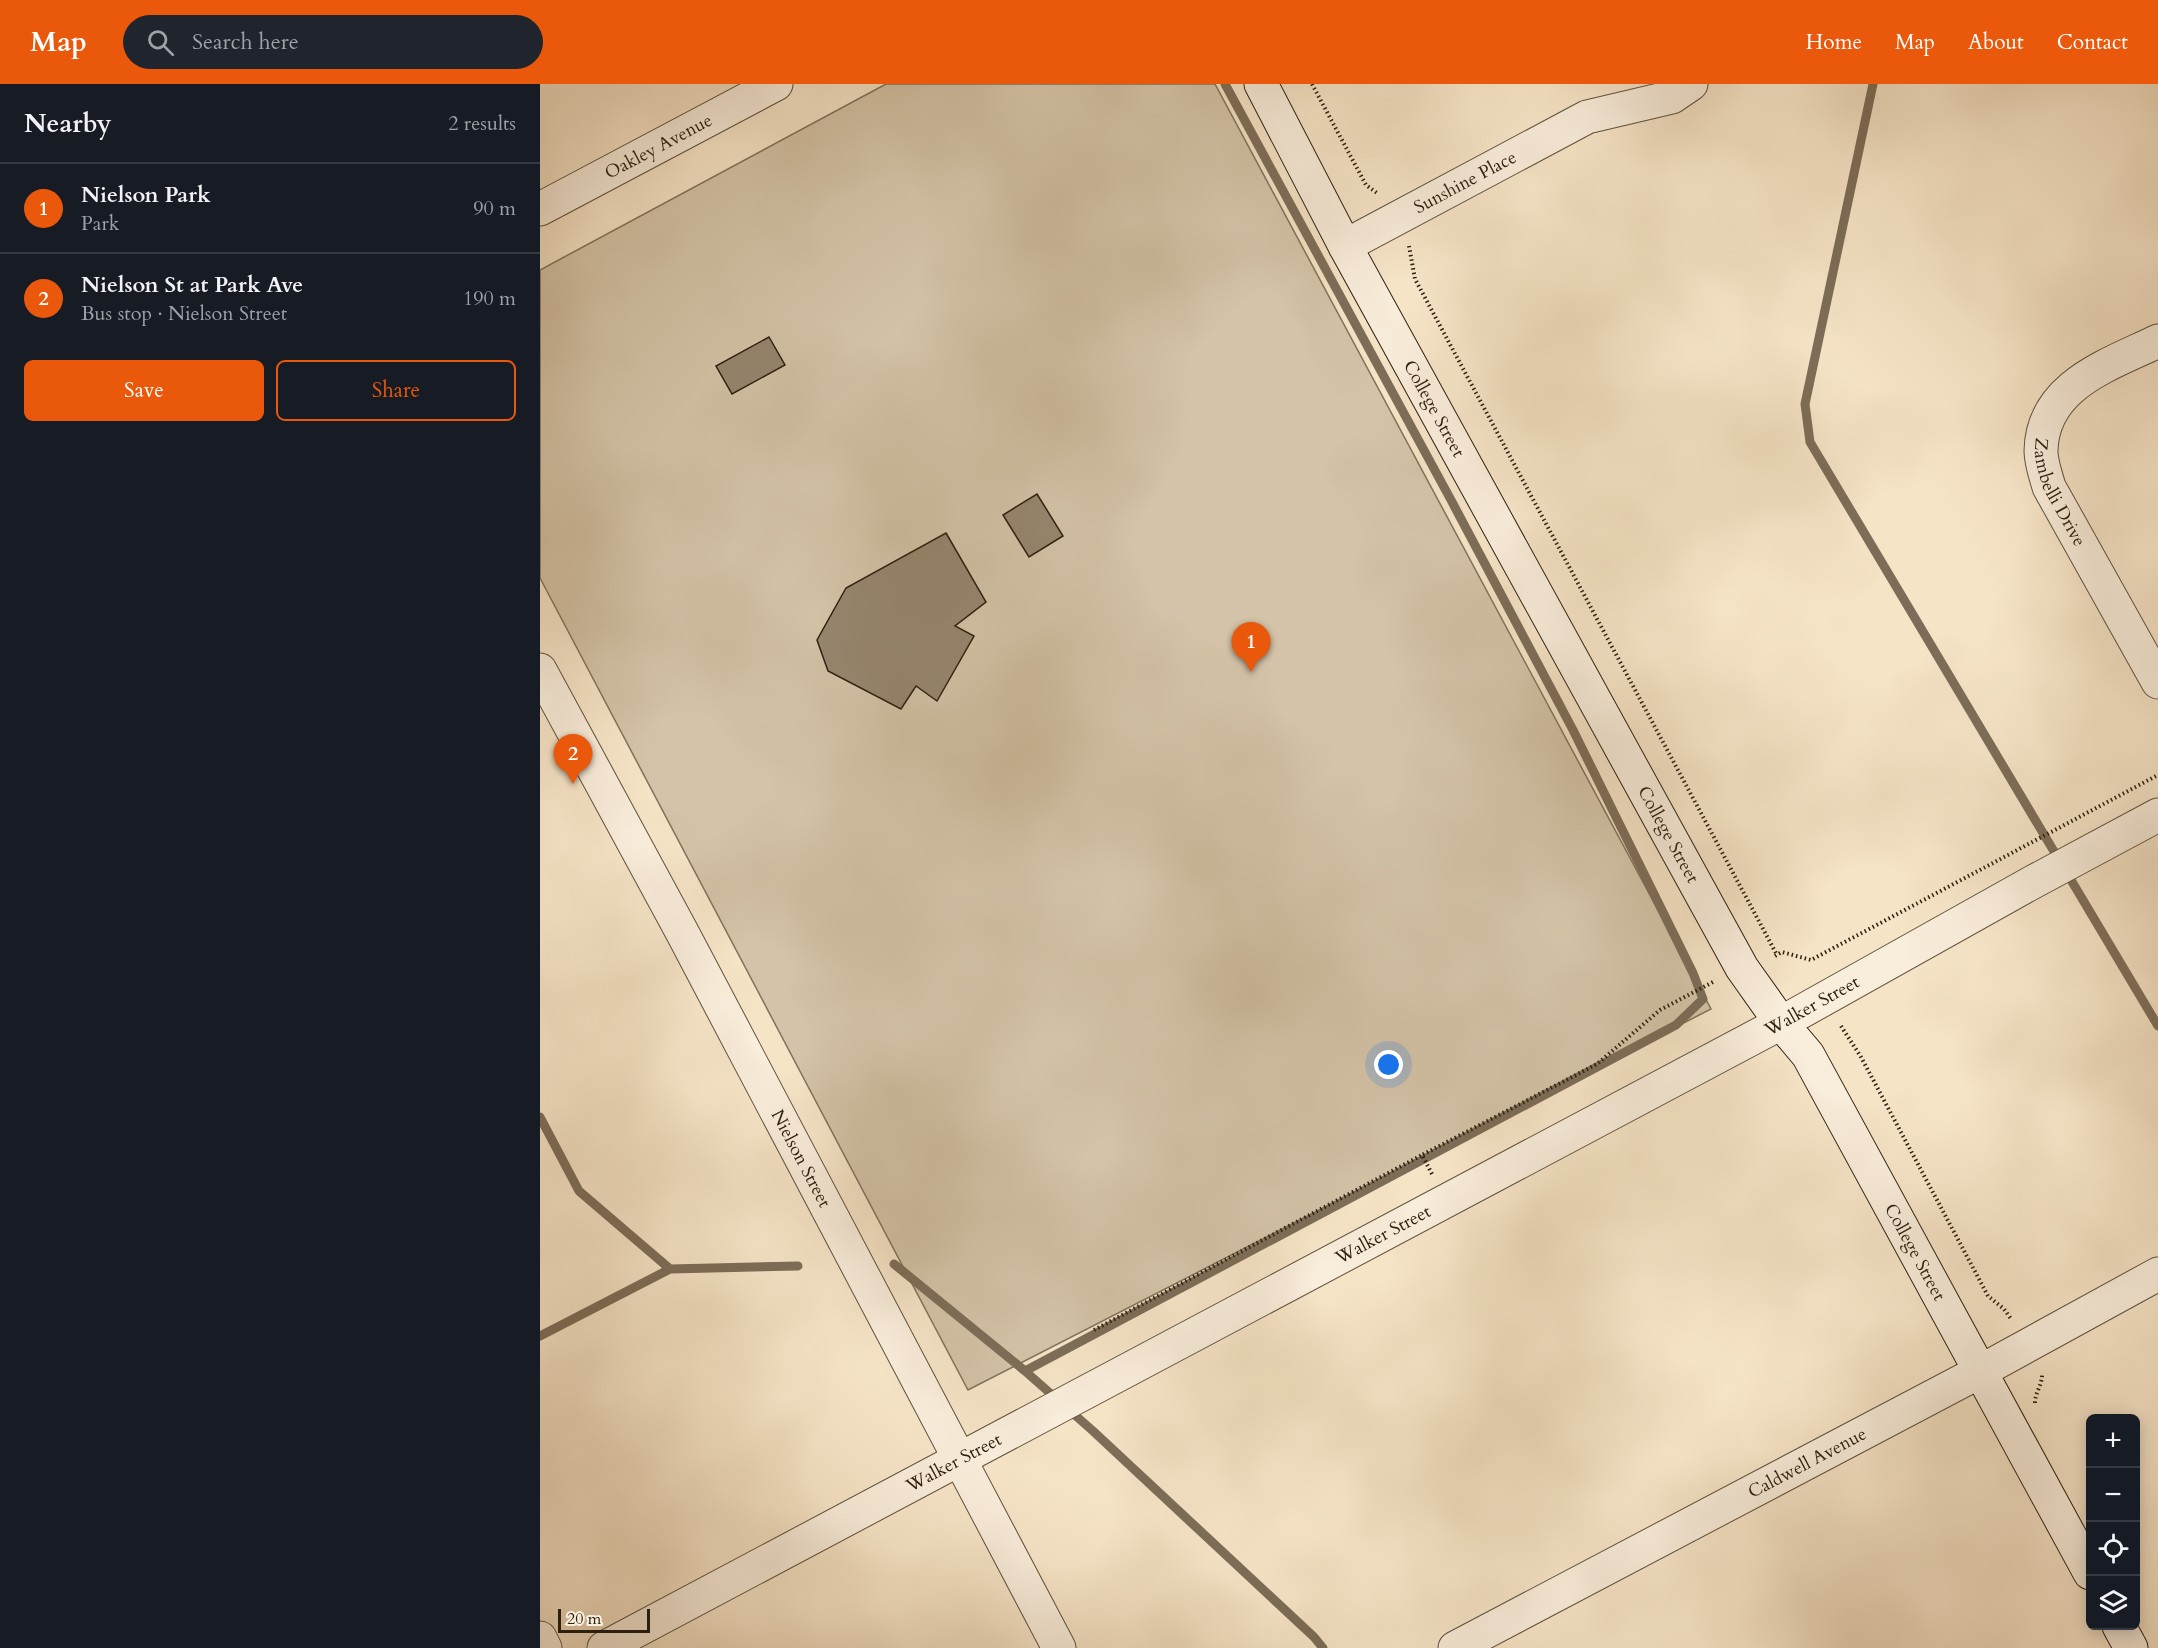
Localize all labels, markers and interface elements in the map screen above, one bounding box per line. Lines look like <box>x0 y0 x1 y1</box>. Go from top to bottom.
search box <box>123 15 543 69</box>
text: Map <box>30 23 87 61</box>
icon: search <box>144 26 177 59</box>
text: Search here <box>192 27 299 57</box>
text: Home <box>1806 28 1862 57</box>
text: Map <box>1895 28 1935 57</box>
text: About <box>1968 28 2024 57</box>
text: Contact <box>2057 28 2128 57</box>
text: Nearby <box>24 106 112 141</box>
street label: Oakley Avenue <box>600 108 717 186</box>
text: 2 results <box>448 110 516 137</box>
street label: Sunshine Place <box>1410 145 1521 220</box>
text: Nielson Park <box>81 180 211 210</box>
text: 1 <box>38 195 49 222</box>
text: 90 m <box>473 195 516 222</box>
text: Park <box>81 210 119 237</box>
text: Nielson St at Park Ave <box>81 270 303 300</box>
text: 2 <box>38 285 49 312</box>
text: 190 m <box>463 285 516 312</box>
text: Bus stop · Nielson Street <box>81 300 287 327</box>
street label: College Street <box>1397 356 1471 462</box>
button: Save <box>24 360 264 421</box>
button: Share <box>276 360 516 421</box>
street label: Zambelli Drive <box>2028 437 2092 551</box>
pin: 1 <box>1232 622 1270 672</box>
pin: 2 <box>554 734 592 784</box>
street label: College Street <box>1631 782 1705 888</box>
street label: Walker Street <box>1759 970 1864 1043</box>
your location <box>1374 1050 1403 1079</box>
street label: Nielson Street <box>765 1105 837 1212</box>
street label: Walker Street <box>1330 1199 1436 1271</box>
street label: College Street <box>1878 1199 1952 1306</box>
map controls <box>2086 1414 2140 1630</box>
button: + <box>2086 1414 2140 1468</box>
street label: Caldwell Avenue <box>1744 1421 1871 1505</box>
street label: Walker Street <box>901 1427 1006 1499</box>
button: − <box>2086 1468 2140 1522</box>
button: locate <box>2086 1522 2140 1576</box>
button: layers <box>2086 1576 2140 1630</box>
scale bar <box>558 1606 650 1634</box>
text: 20 m <box>567 1608 601 1630</box>

